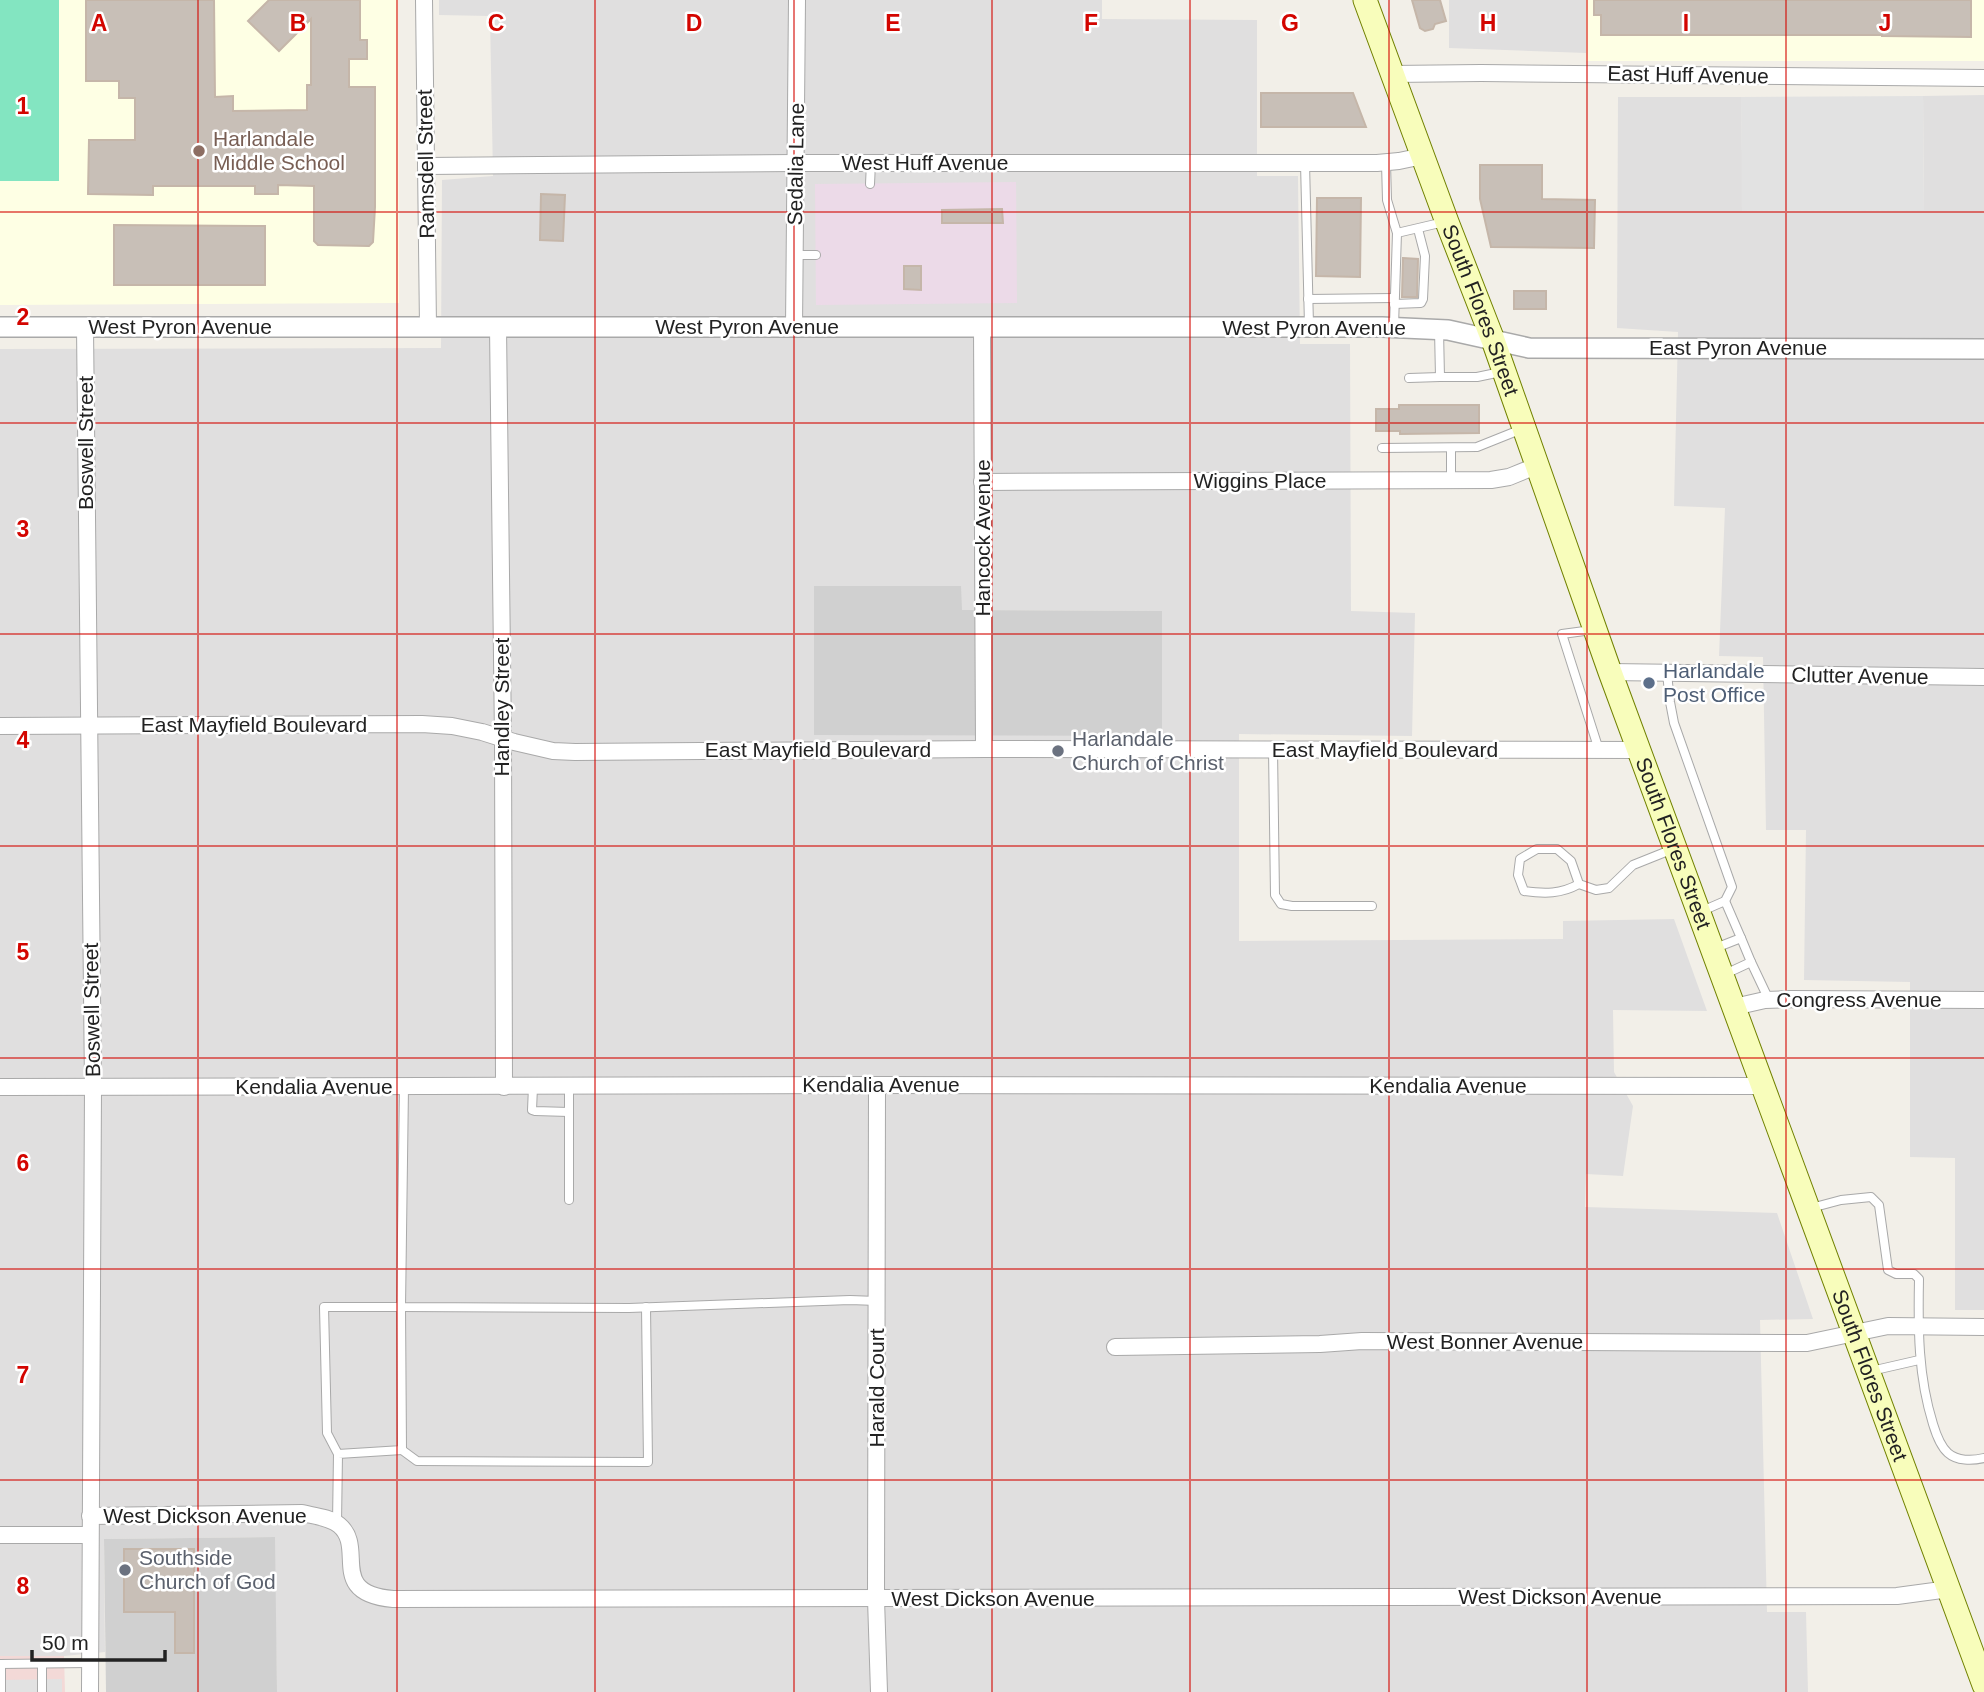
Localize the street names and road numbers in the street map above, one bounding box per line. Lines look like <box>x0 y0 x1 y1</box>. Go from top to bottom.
street label: East Huff Avenue <box>1607 62 1769 87</box>
street label: Ramsdell Street <box>413 89 438 239</box>
street label: Sedalia Lane <box>783 102 808 225</box>
street label: West Huff Avenue <box>842 151 1008 174</box>
street label: South Flores Street <box>1438 221 1524 399</box>
street label: West Pyron Avenue <box>88 315 272 338</box>
street label: West Pyron Avenue <box>655 315 839 338</box>
street label: West Pyron Avenue <box>1222 316 1406 339</box>
street label: East Pyron Avenue <box>1649 336 1827 359</box>
street label: Boswell Street <box>74 376 97 510</box>
street label: Hancock Avenue <box>971 459 994 617</box>
street label: Wiggins Place <box>1193 469 1327 492</box>
street label: Handley Street <box>490 637 513 776</box>
street label: Clutter Avenue <box>1791 663 1929 688</box>
street label: East Mayfield Boulevard <box>141 713 367 736</box>
street label: East Mayfield Boulevard <box>705 738 931 761</box>
street label: East Mayfield Boulevard <box>1272 738 1498 761</box>
street label: South Flores Street <box>1632 754 1716 932</box>
street label: Boswell Street <box>79 943 104 1077</box>
street label: Congress Avenue <box>1776 988 1942 1011</box>
street label: Kendalia Avenue <box>802 1073 960 1096</box>
street label: Kendalia Avenue <box>1369 1074 1527 1097</box>
street label: Kendalia Avenue <box>235 1075 393 1098</box>
street label: South Flores Street <box>1828 1286 1912 1464</box>
street label: Harald Court <box>865 1328 888 1448</box>
street label: West Bonner Avenue <box>1387 1330 1583 1353</box>
street label: West Dickson Avenue <box>103 1504 307 1527</box>
street label: West Dickson Avenue <box>1458 1585 1662 1608</box>
street label: West Dickson Avenue <box>891 1587 1095 1610</box>

